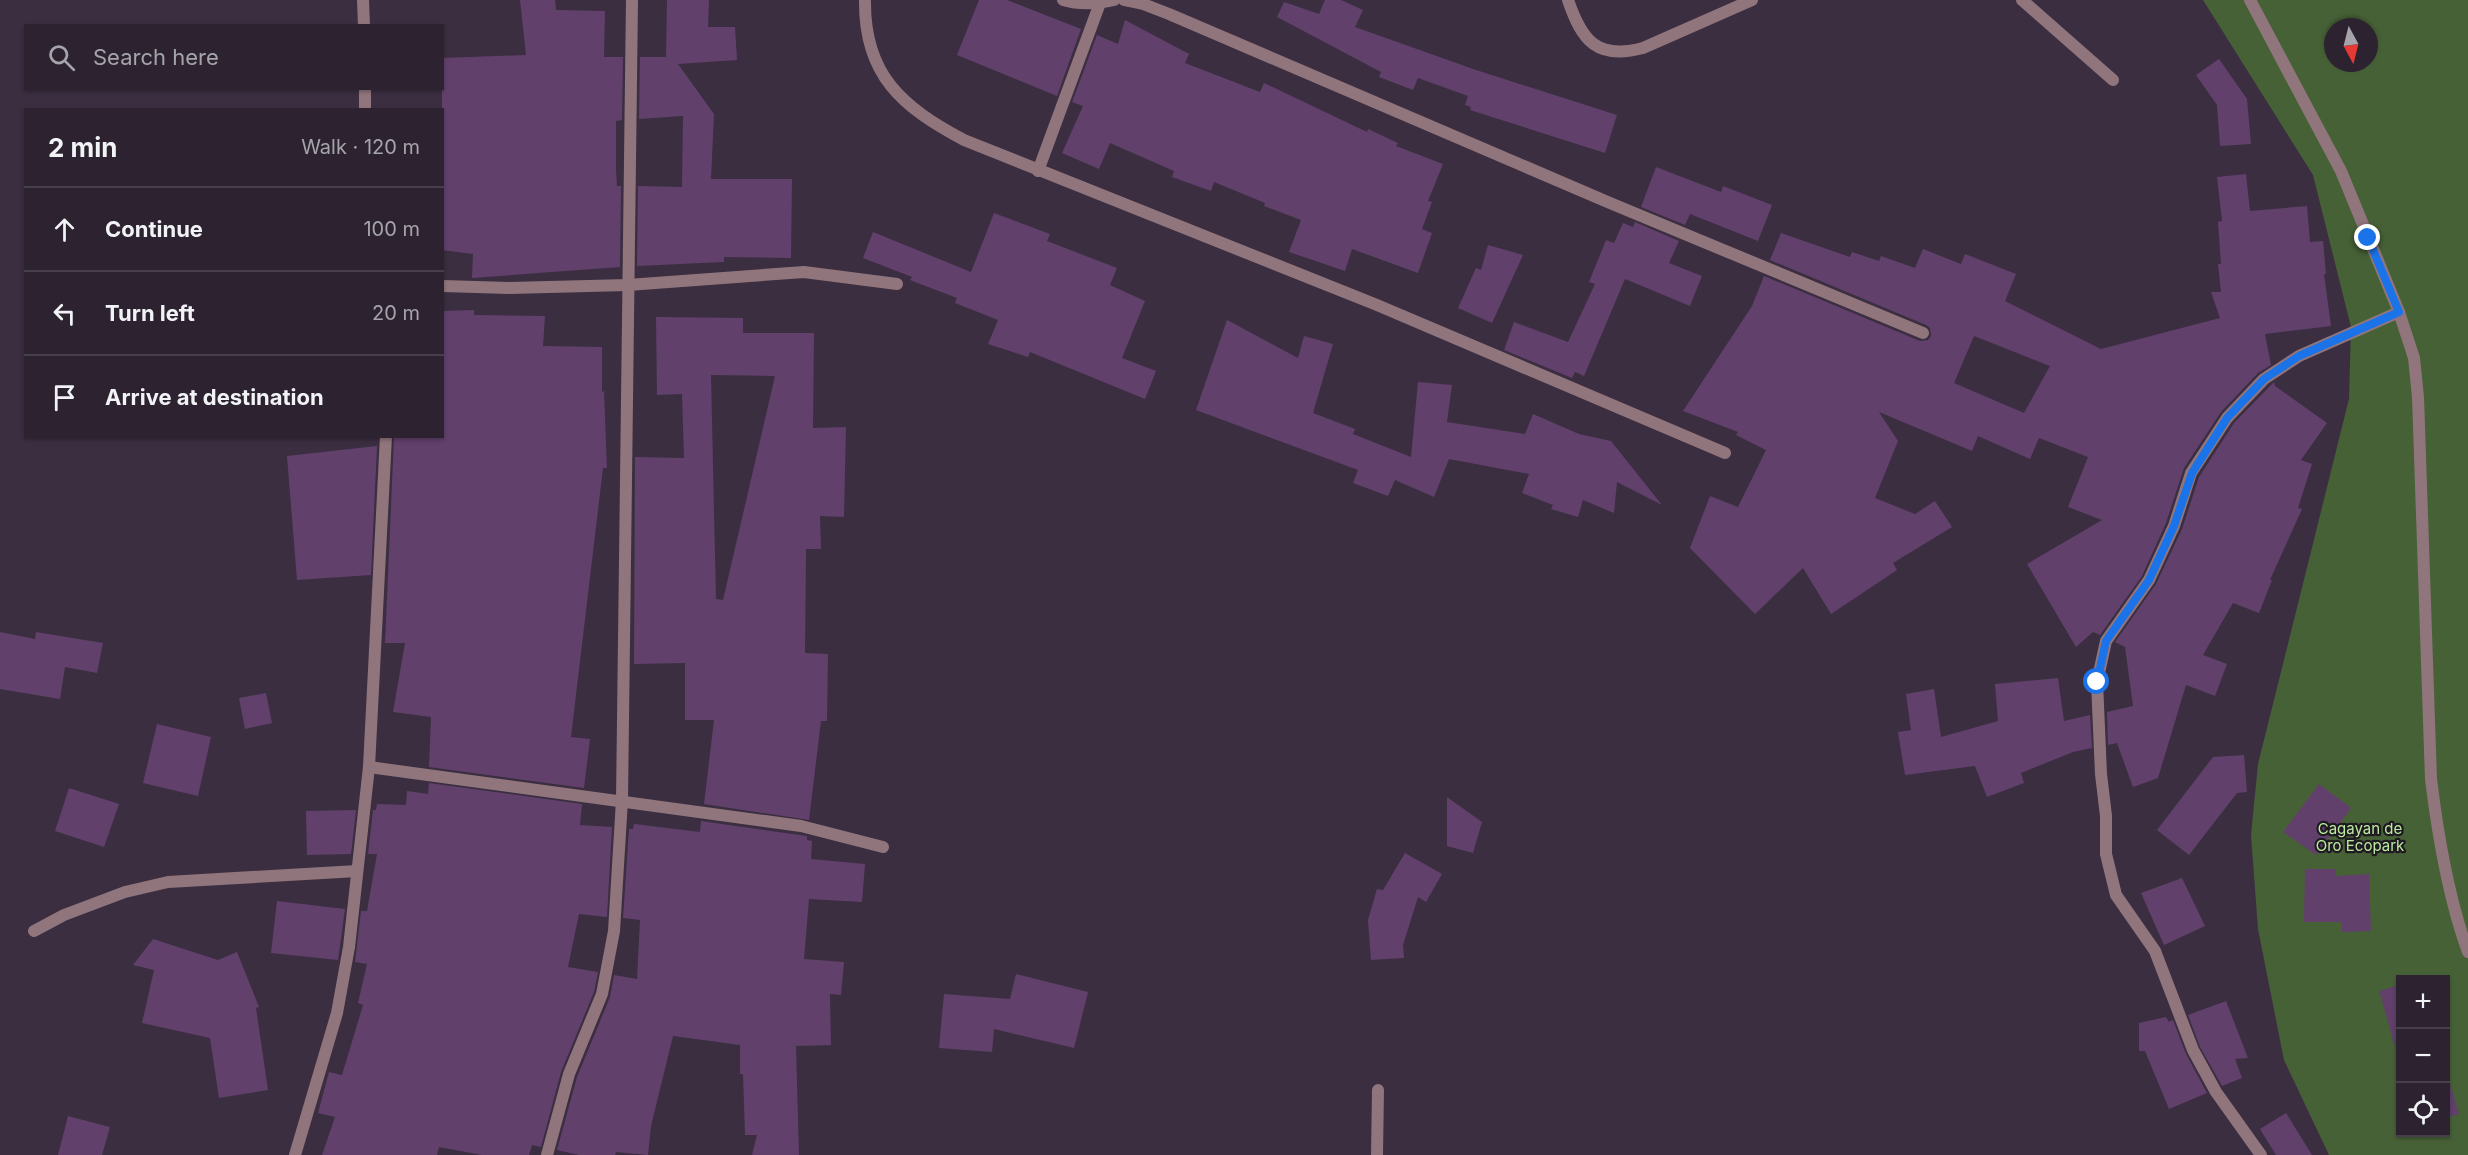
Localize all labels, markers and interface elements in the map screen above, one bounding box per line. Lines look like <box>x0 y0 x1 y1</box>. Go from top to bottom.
north arrow <box>2324 18 2378 72</box>
search box <box>24 24 444 90</box>
icon: search <box>45 41 78 74</box>
text: Search here <box>93 44 219 70</box>
text: 2 min <box>48 132 118 163</box>
text: Walk · 120 m <box>301 135 420 159</box>
icon: ahead <box>48 213 81 246</box>
text: Continue <box>105 216 203 242</box>
text: 100 m <box>363 217 420 241</box>
route end <box>2354 224 2380 250</box>
icon: left <box>48 297 81 330</box>
text: Turn left <box>105 300 195 326</box>
text: 20 m <box>372 301 420 325</box>
icon: arrive <box>48 381 81 414</box>
text: Arrive at destination <box>105 384 324 410</box>
route start <box>2083 668 2109 694</box>
park label: Cagayan de Oro Ecopark <box>2316 819 2405 855</box>
map controls <box>2396 975 2450 1137</box>
button: + <box>2396 975 2450 1029</box>
button: − <box>2396 1029 2450 1083</box>
button: locate <box>2396 1083 2450 1137</box>

